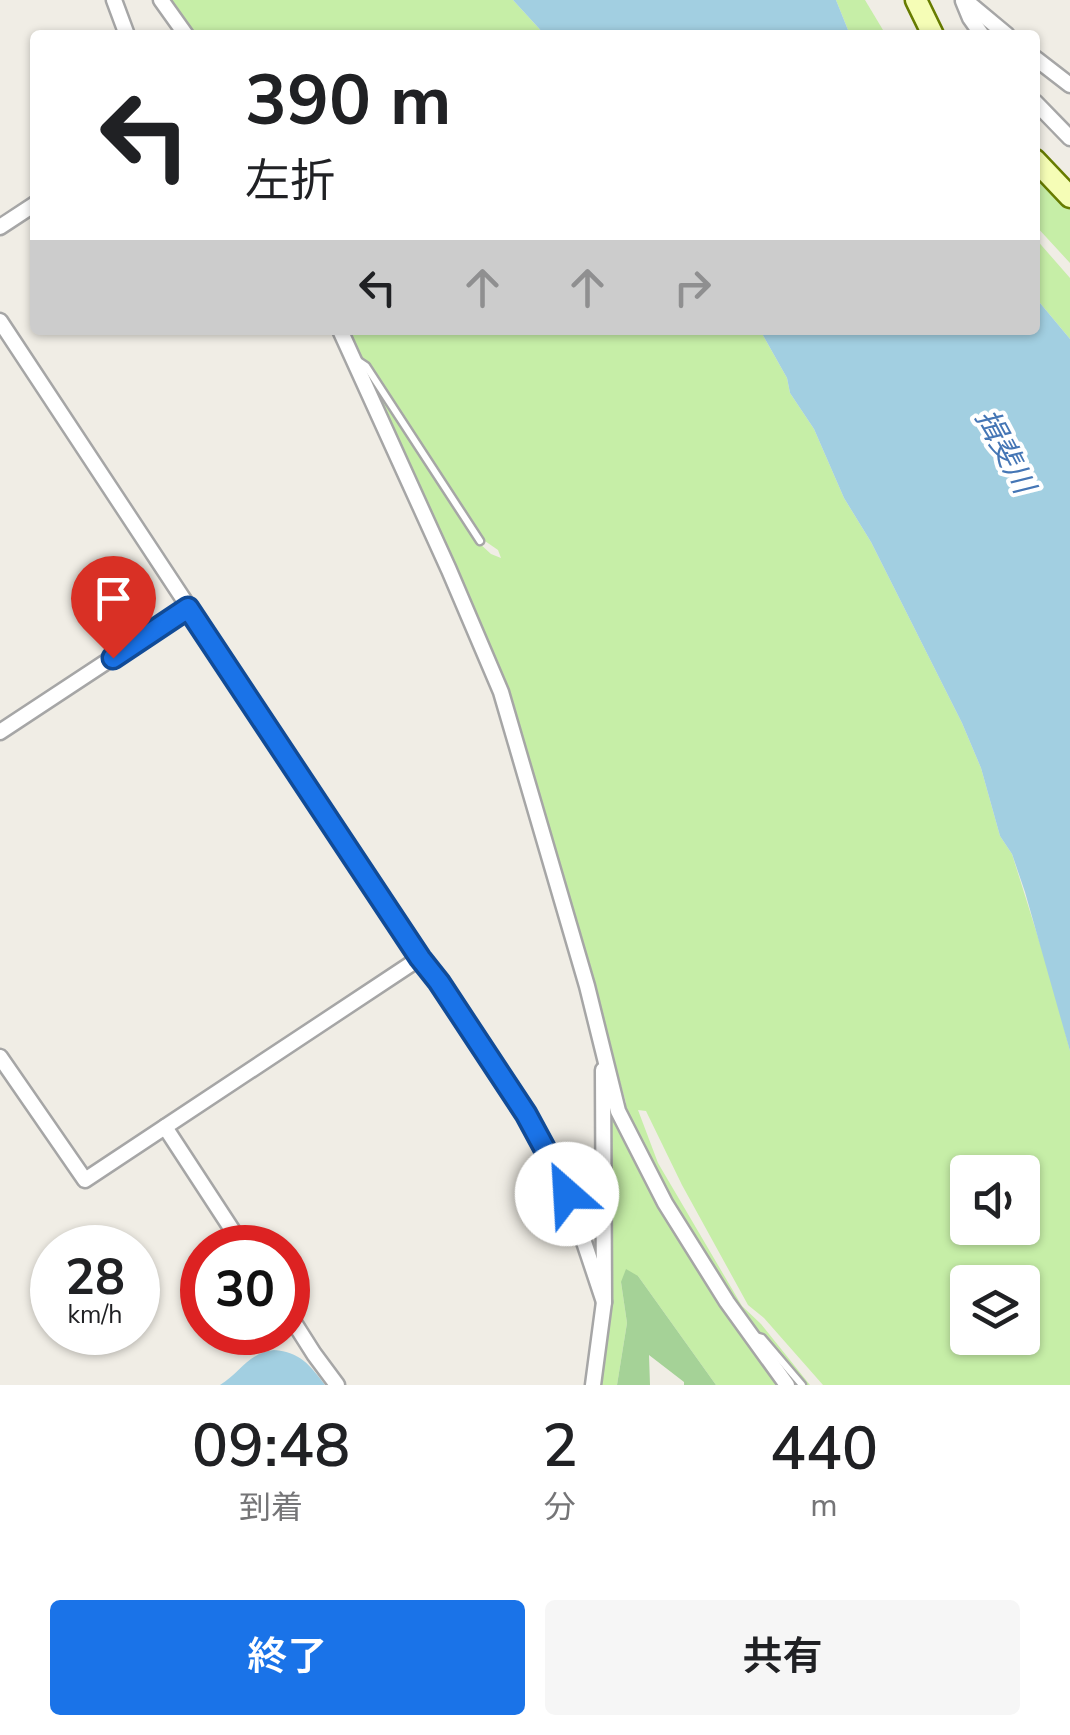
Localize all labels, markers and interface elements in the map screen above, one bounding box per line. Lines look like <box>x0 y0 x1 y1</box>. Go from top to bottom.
text: 390 m <box>245 53 451 149</box>
icon: left <box>80 70 210 200</box>
text: 左折 <box>245 151 335 212</box>
icon: left <box>350 260 405 315</box>
icon: ahead <box>455 260 510 315</box>
icon: ahead <box>560 260 615 315</box>
icon: right <box>665 260 720 315</box>
water label: 揖斐川 <box>965 402 1045 503</box>
pin <box>71 556 156 659</box>
icon: arrive <box>86 571 141 626</box>
position arrow <box>515 1142 619 1246</box>
map controls <box>950 1155 1040 1355</box>
button: sound <box>950 1155 1040 1245</box>
speed limit sign: 30 <box>180 1225 310 1355</box>
text: 28 <box>65 1243 125 1312</box>
button: layers <box>950 1265 1040 1355</box>
text: km/h <box>67 1298 123 1332</box>
text: 09:48 <box>192 1405 350 1487</box>
text: 2 <box>542 1405 578 1487</box>
text: 440 <box>770 1408 878 1490</box>
text: m <box>810 1484 838 1527</box>
text: 到着 <box>239 1486 303 1529</box>
text: 分 <box>544 1486 576 1529</box>
button: 終了 <box>50 1600 525 1715</box>
button: 共有 <box>545 1600 1020 1715</box>

